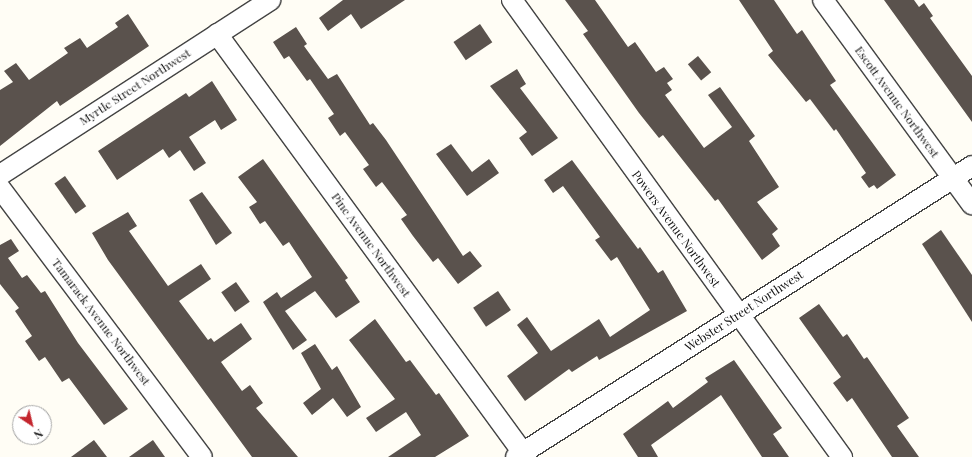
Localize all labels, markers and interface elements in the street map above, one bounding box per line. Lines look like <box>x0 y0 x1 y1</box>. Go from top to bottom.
street label: Escott Avenue Northwest <box>852 43 942 161</box>
street label: Myrtle Street Northwest <box>77 46 193 128</box>
street label: Powers Avenue Northwest <box>629 168 723 290</box>
street label: Pine Avenue Northwest <box>328 190 414 300</box>
street label: Tamarack Avenue Northwest <box>48 256 154 388</box>
street label: Webster Street Northwest <box>682 267 806 355</box>
north arrow <box>12 405 52 445</box>
text: N <box>31 426 46 443</box>

